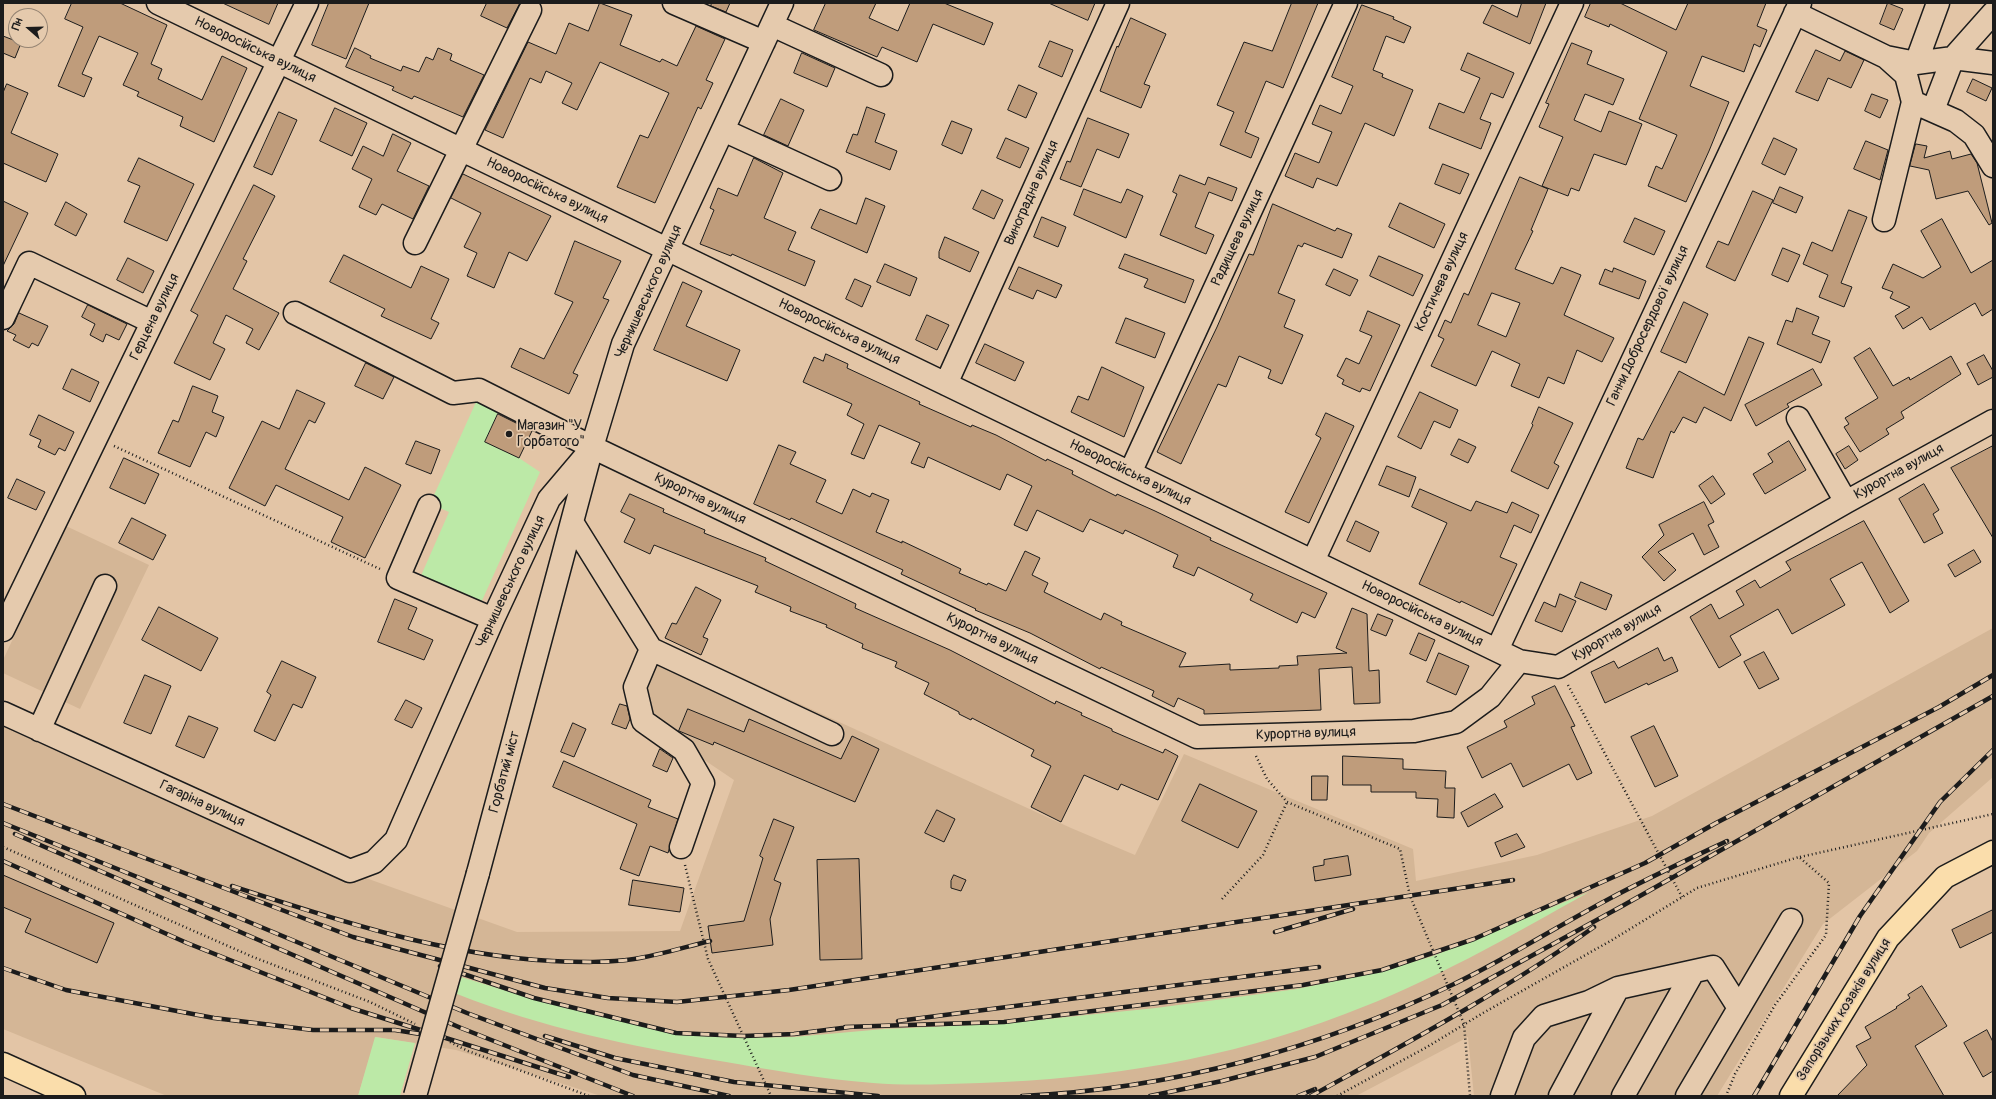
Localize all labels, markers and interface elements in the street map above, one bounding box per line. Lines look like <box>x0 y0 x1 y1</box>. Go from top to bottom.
north arrow <box>8 8 48 48</box>
street label: Новоросійська вулиця <box>191 13 319 87</box>
text: Пн <box>9 16 25 32</box>
street label: Виноградна вулиця <box>1001 138 1063 248</box>
street label: Новоросійська вулиця <box>483 154 611 228</box>
street label: Радищева вулиця <box>1208 187 1268 289</box>
street label: Чернишевського вулиця <box>612 223 686 361</box>
street label: Костичева вулиця <box>1412 230 1472 334</box>
street label: Ганни Добросердової вулиця <box>1603 243 1693 409</box>
street label: Герцена вулиця <box>127 271 183 363</box>
street label: Новоросійська вулиця <box>775 295 903 369</box>
place label: Магазин "У Горбатого" <box>517 418 585 450</box>
marker: Магазин "У Горбатого" <box>504 429 514 439</box>
street label: Новоросійська вулиця <box>1066 436 1194 510</box>
street label: Курортна вулиця <box>1851 440 1947 504</box>
street label: Курортна вулиця <box>651 470 749 528</box>
street label: Чернишевського вулиця <box>473 513 549 651</box>
street label: Новоросійська вулиця <box>1358 577 1486 651</box>
street label: Курортна вулиця <box>1569 601 1665 665</box>
street label: Курортна вулиця <box>943 610 1041 668</box>
street label: Курортна вулиця <box>1256 724 1356 744</box>
street label: Горбатий міст <box>486 729 524 815</box>
street label: Гагаріна вулиця <box>157 777 247 831</box>
street label: Запорізьких козаків вулиця <box>1793 936 1895 1084</box>

